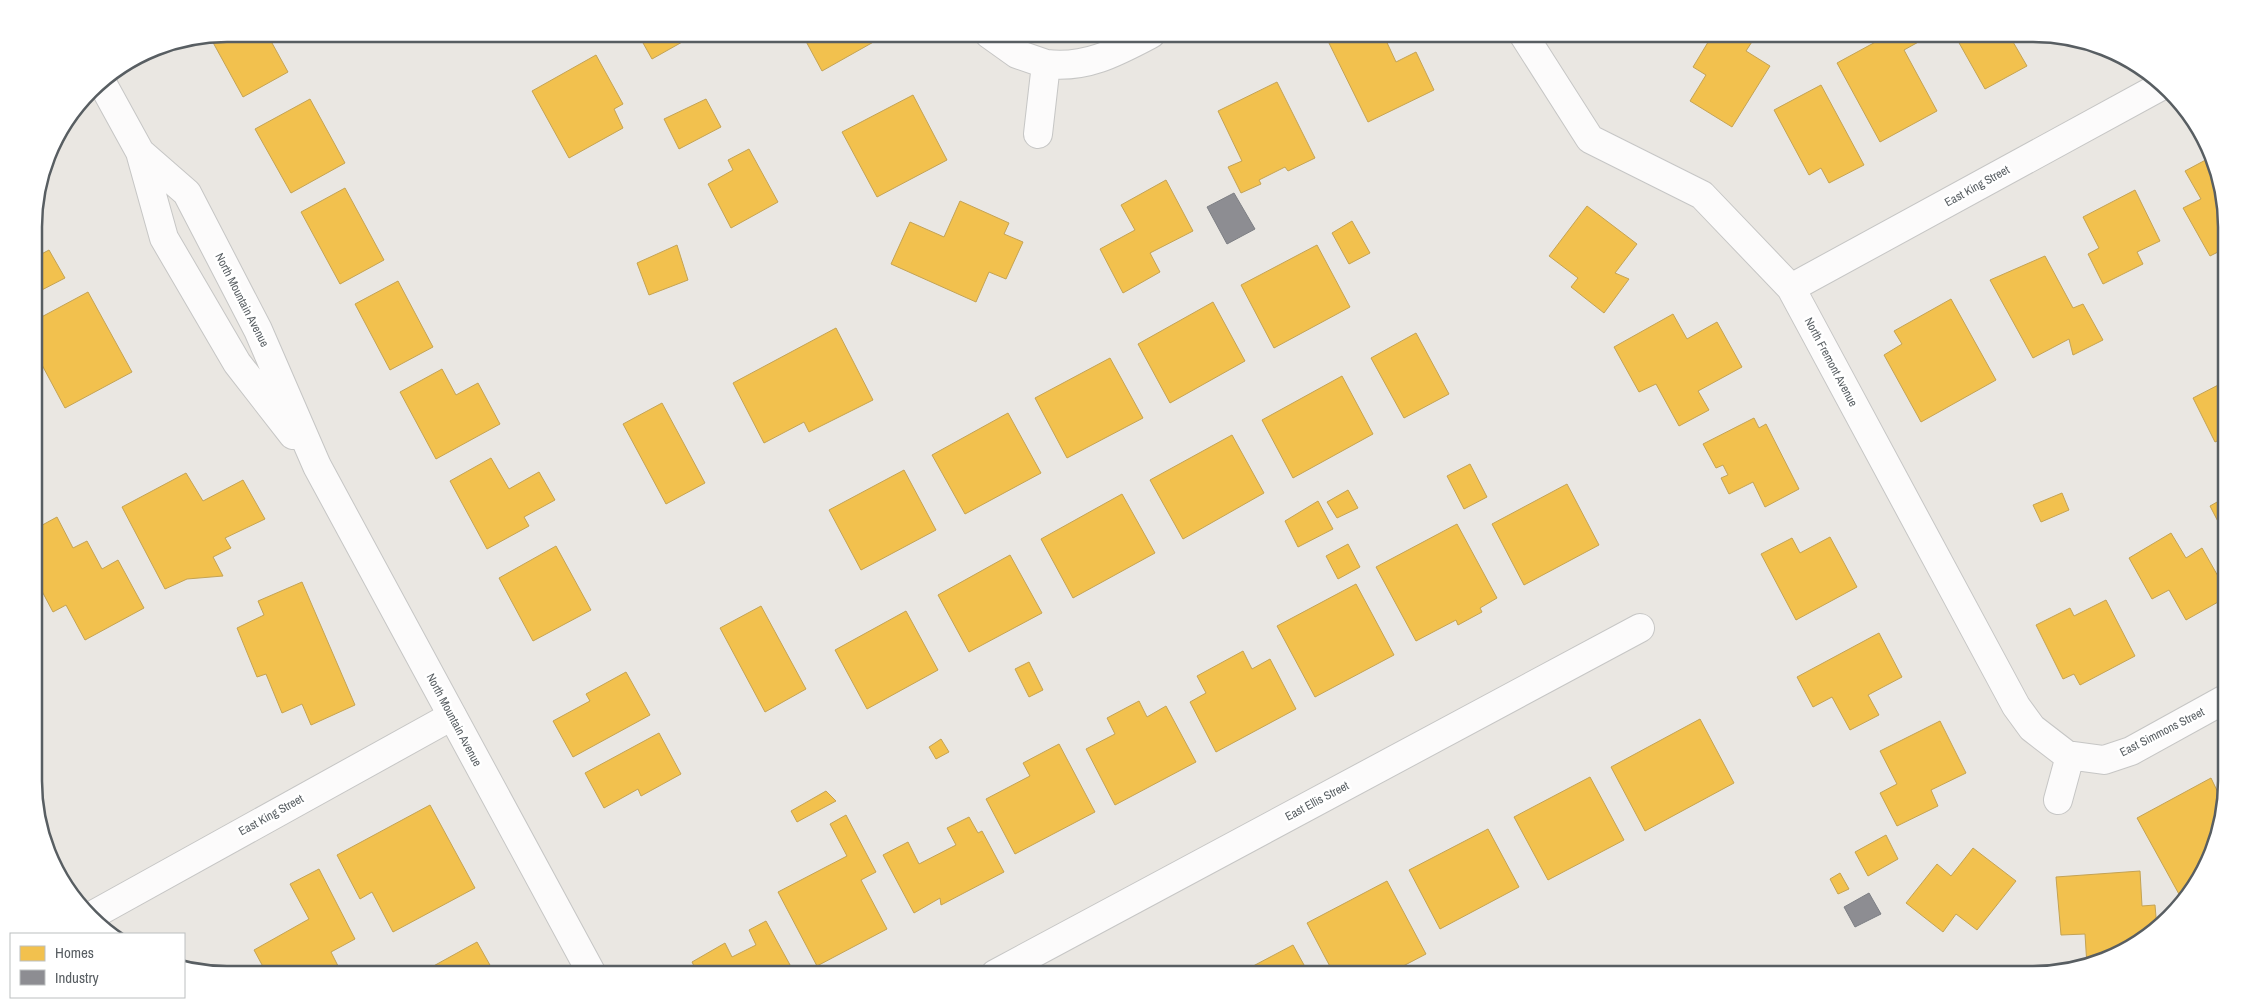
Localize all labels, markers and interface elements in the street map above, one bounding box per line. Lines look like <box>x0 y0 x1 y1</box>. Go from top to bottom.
street label: East King Street <box>1942 162 2012 210</box>
street label: North Mountain Avenue <box>211 250 273 350</box>
street label: North Fremont Avenue <box>1801 315 1861 409</box>
street label: North Mountain Avenue <box>423 671 485 769</box>
street label: East Simmons Street <box>2117 704 2207 760</box>
street label: East Ellis Street <box>1282 777 1352 824</box>
street label: East King Street <box>236 791 306 839</box>
legend <box>10 933 185 998</box>
text: Homes <box>55 942 94 963</box>
text: Industry <box>55 967 100 988</box>

